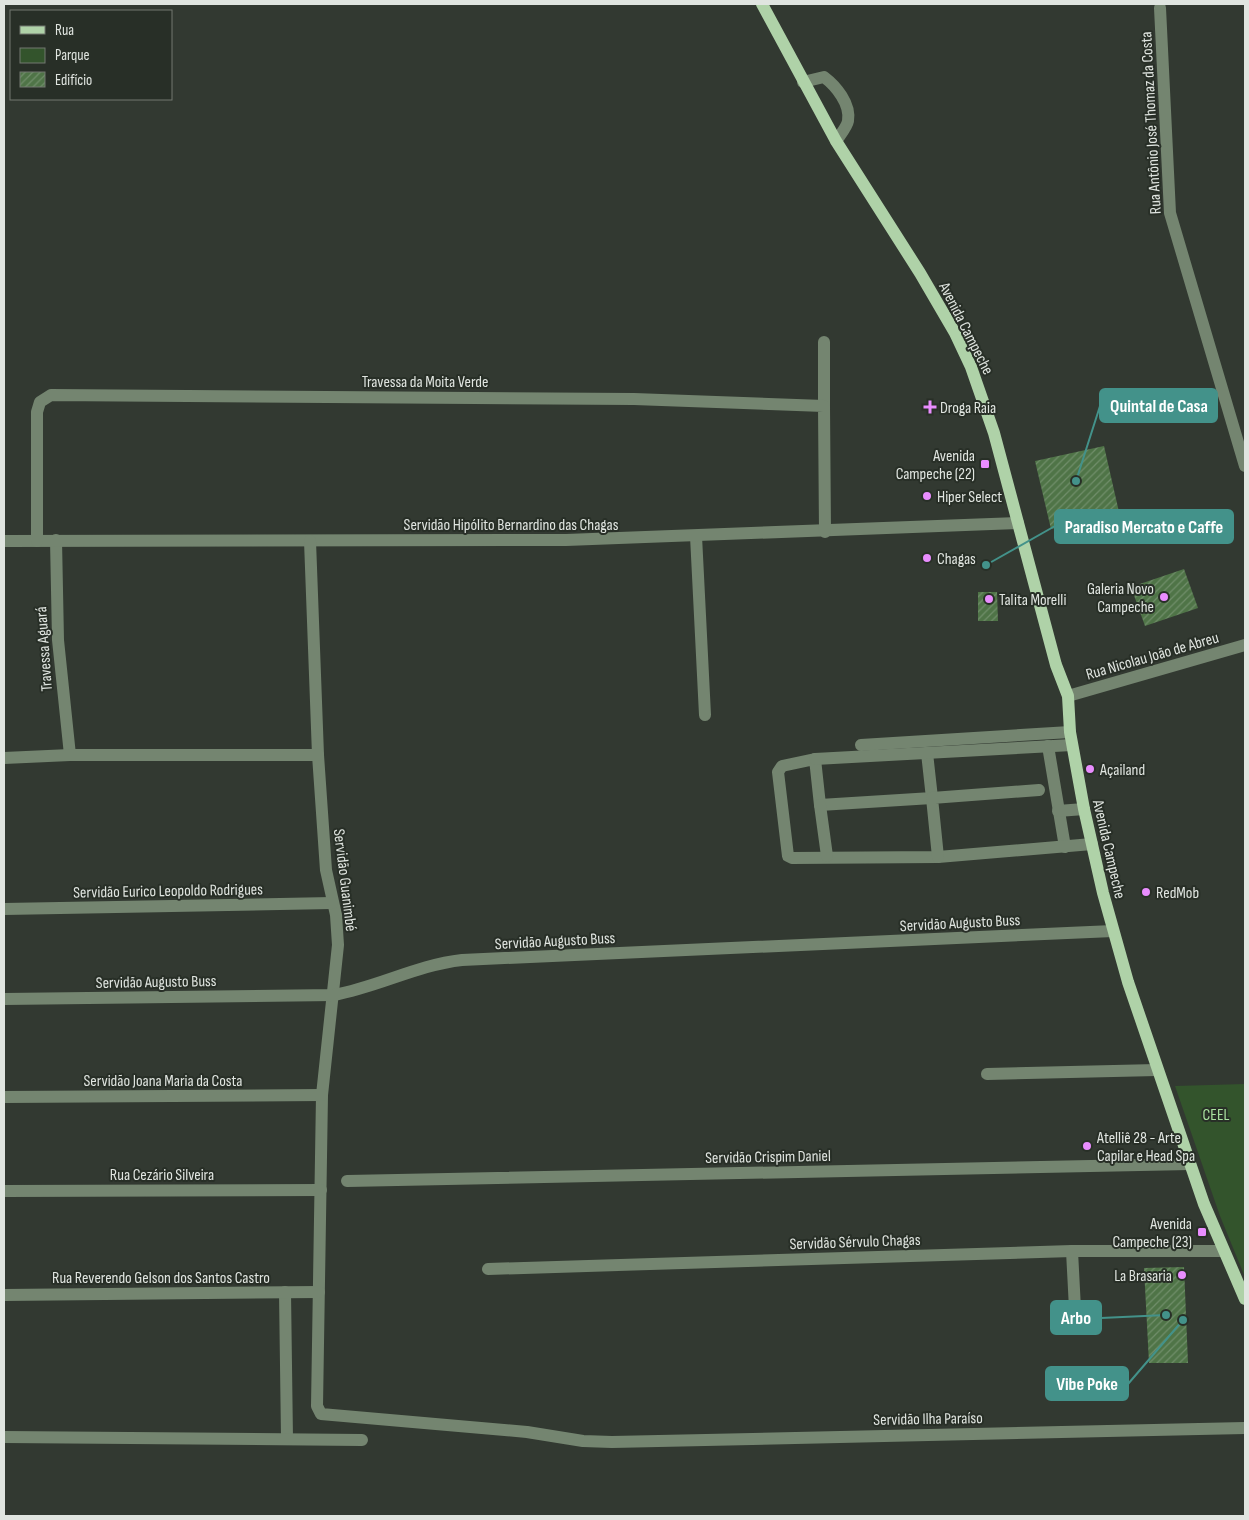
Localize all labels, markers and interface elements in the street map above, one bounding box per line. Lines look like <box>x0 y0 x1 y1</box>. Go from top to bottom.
legend <box>10 10 172 100</box>
text: Rua <box>55 21 74 40</box>
street label: Rua Antônio José Thomaz da Costa <box>1137 31 1166 215</box>
text: Parque <box>55 46 90 65</box>
text: Edifício <box>55 71 92 90</box>
street label: Avenida Campeche <box>934 278 997 378</box>
street label: Travessa da Moita Verde <box>362 373 488 392</box>
callout: Quintal de Casa <box>1100 389 1217 422</box>
text: Quintal de Casa <box>1110 396 1208 417</box>
place label: Droga Raia <box>940 399 996 418</box>
marker: Droga Raia <box>924 401 936 413</box>
place label: Avenida Campeche (22) <box>896 447 975 484</box>
marker: Avenida Campeche (22) <box>979 458 991 470</box>
place label: Hiper Select <box>937 488 1002 507</box>
marker: Hiper Select <box>921 490 933 502</box>
callout: Paradiso Mercato e Caffe <box>1055 510 1233 543</box>
street label: Servidão Hipólito Bernardino das Chagas <box>404 516 619 535</box>
text: Paradiso Mercato e Caffe <box>1065 517 1223 538</box>
place label: Chagas <box>937 550 976 569</box>
marker: Chagas <box>921 552 933 564</box>
place label: Galeria Novo Campeche <box>1087 580 1154 617</box>
place label: Talita Morelli <box>999 591 1067 610</box>
marker: Galeria Novo Campeche <box>1158 591 1170 603</box>
marker: Talita Morelli <box>983 593 995 605</box>
street label: Travessa Aguará <box>32 606 57 692</box>
street label: Rua Nicolau João de Abreu <box>1084 628 1221 684</box>
place label: Açailand <box>1099 761 1145 780</box>
marker: Açailand <box>1084 763 1096 775</box>
street label: Avenida Campeche <box>1088 797 1129 901</box>
street label: Servidão Guanimbé <box>329 828 360 933</box>
street label: Servidão Eurico Leopoldo Rodrigues <box>73 880 263 903</box>
place label: RedMob <box>1156 884 1199 903</box>
marker: RedMob <box>1140 886 1152 898</box>
street label: Servidão Augusto Buss <box>899 911 1021 936</box>
street label: Servidão Augusto Buss <box>494 929 616 954</box>
street label: Servidão Augusto Buss <box>96 972 217 993</box>
street label: Servidão Joana Maria da Costa <box>83 1072 243 1091</box>
park label: CEEL <box>1203 1106 1230 1125</box>
place label: Atelliê 28 - Arte Capilar e Head Spa <box>1096 1129 1195 1166</box>
marker: Atelliê 28 - Arte Capilar e Head Spa <box>1081 1140 1093 1152</box>
street label: Servidão Crispim Daniel <box>705 1147 831 1168</box>
street label: Rua Cezário Silveira <box>110 1166 214 1185</box>
place label: Avenida Campeche (23) <box>1113 1215 1192 1252</box>
marker: Avenida Campeche (23) <box>1196 1226 1208 1238</box>
street label: Servidão Sérvulo Chagas <box>789 1231 921 1254</box>
place label: La Brasaria <box>1114 1267 1172 1286</box>
street label: Rua Reverendo Gelson dos Santos Castro <box>52 1269 270 1288</box>
marker: La Brasaria <box>1176 1269 1188 1281</box>
callout: Arbo <box>1051 1301 1101 1334</box>
text: Arbo <box>1060 1308 1091 1329</box>
callout: Vibe Poke <box>1046 1367 1128 1400</box>
text: Vibe Poke <box>1056 1374 1118 1395</box>
street label: Servidão Ilha Paraíso <box>873 1409 983 1430</box>

